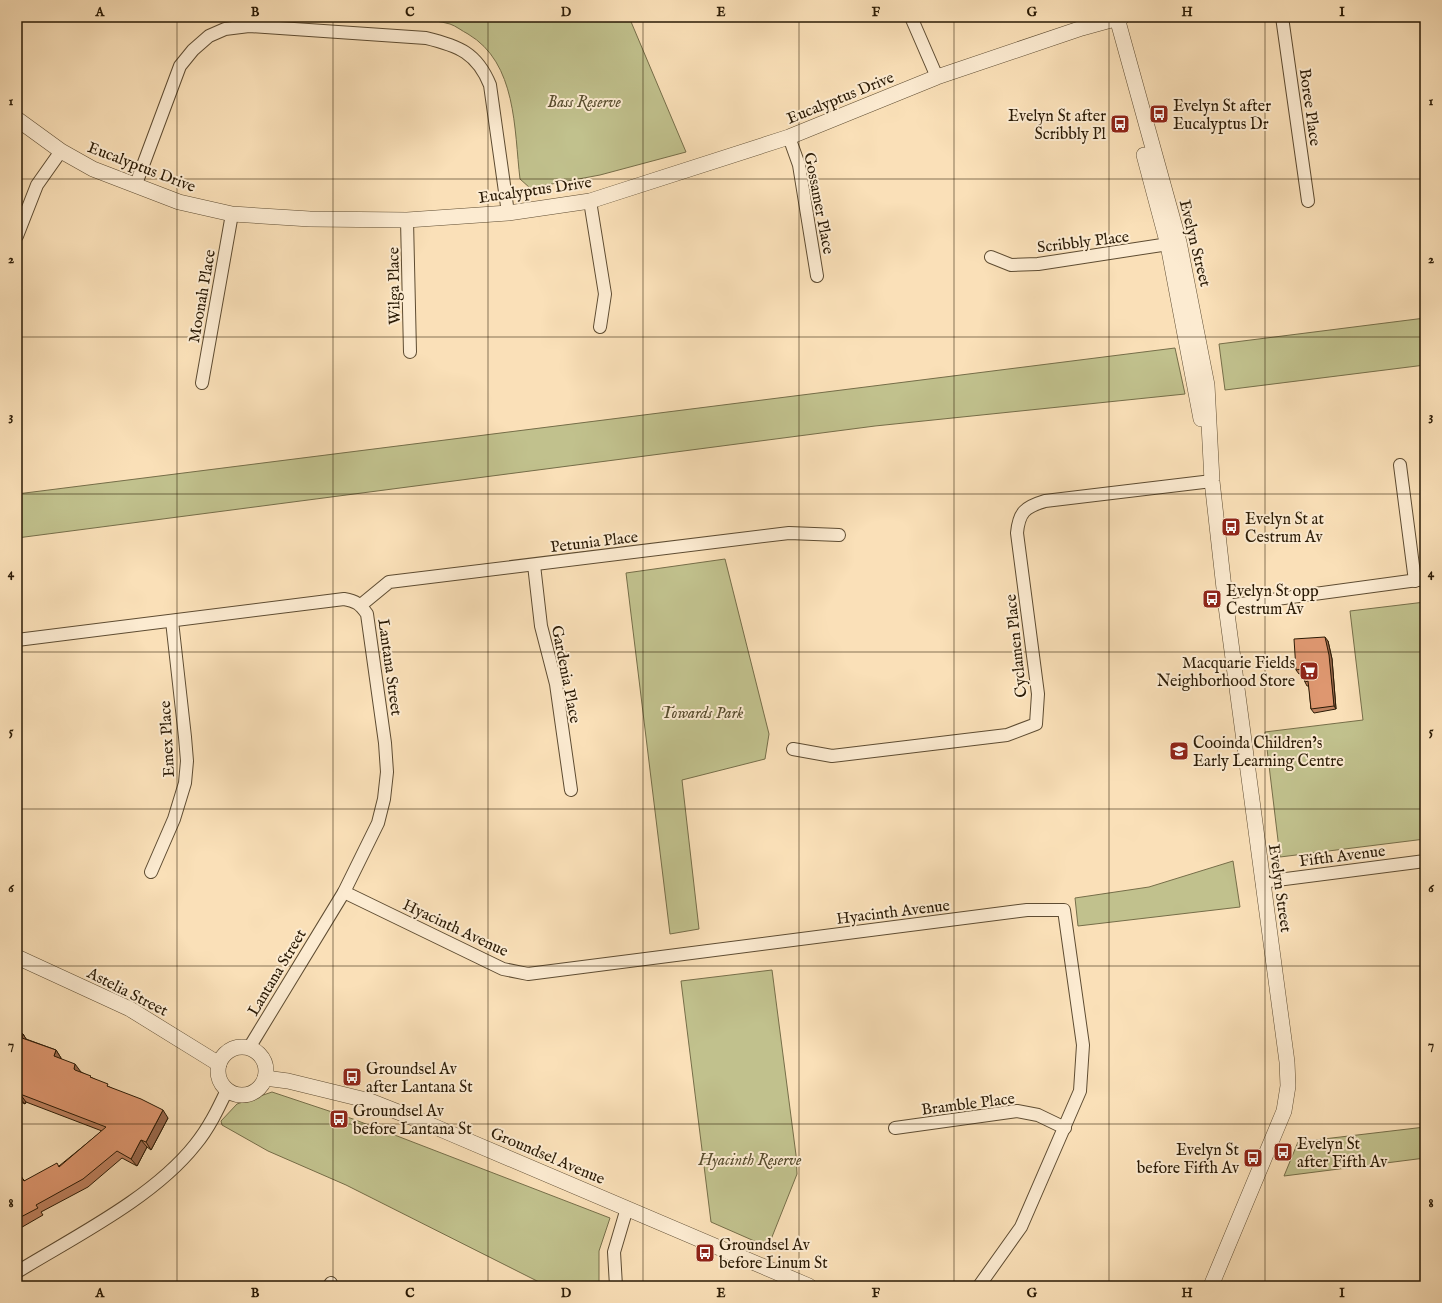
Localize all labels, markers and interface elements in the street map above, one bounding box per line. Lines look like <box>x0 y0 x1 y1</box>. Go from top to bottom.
text: A <box>95 4 106 21</box>
text: B <box>251 4 260 21</box>
text: C <box>405 4 415 21</box>
text: D <box>561 4 572 21</box>
text: E <box>716 4 726 21</box>
text: F <box>872 4 881 21</box>
text: G <box>1027 4 1038 21</box>
text: H <box>1181 4 1193 21</box>
text: I <box>1339 4 1345 21</box>
street label: Boree Place <box>1294 67 1324 147</box>
street label: Eucalyptus Drive <box>784 68 897 129</box>
text: 1 <box>9 93 14 110</box>
park label: Bass Reserve <box>547 93 621 113</box>
text: 1 <box>1429 93 1434 110</box>
place label: Evelyn St after Eucalyptus Dr <box>1173 97 1271 135</box>
bus stop icon: Evelyn St after Eucalyptus Dr <box>1148 103 1170 125</box>
place label: Evelyn St after Scribbly Pl <box>1008 107 1107 145</box>
bus stop icon: Evelyn St after Scribbly Pl <box>1109 113 1131 135</box>
street label: Eucalyptus Drive <box>84 138 198 198</box>
street label: Gossamer Place <box>798 151 838 256</box>
street label: Eucalyptus Drive <box>477 173 593 209</box>
street label: Evelyn Street <box>1174 198 1215 290</box>
street label: Scribbly Place <box>1036 227 1130 259</box>
street label: Wilga Place <box>384 247 406 325</box>
street label: Moonah Place <box>185 248 221 345</box>
text: 2 <box>8 251 14 268</box>
text: 2 <box>1428 251 1434 268</box>
text: 3 <box>9 408 14 425</box>
text: 3 <box>1429 408 1434 425</box>
place label: Evelyn St at Cestrum Av <box>1245 510 1325 548</box>
bus stop icon: Evelyn St at Cestrum Av <box>1220 516 1242 538</box>
street label: Petunia Place <box>549 528 639 558</box>
text: 4 <box>8 565 15 582</box>
text: 4 <box>1428 565 1435 582</box>
place label: Evelyn St opp Cestrum Av <box>1226 582 1319 620</box>
bus stop icon: Evelyn St opp Cestrum Av <box>1201 588 1223 610</box>
street label: Cyclamen Place <box>1002 593 1032 698</box>
street label: Lantana Street <box>372 617 406 718</box>
street label: Gardenia Place <box>546 624 584 725</box>
place label: Macquarie Fields Neighborhood Store <box>1157 654 1295 692</box>
supermarket icon: Macquarie Fields Neighborhood Store <box>1298 660 1320 682</box>
street label: Emex Place <box>156 700 180 778</box>
park label: Towards Park <box>661 704 744 724</box>
text: 5 <box>9 723 14 740</box>
text: 5 <box>1429 723 1434 740</box>
place label: Cooinda Children’s Early Learning Centre <box>1193 734 1344 772</box>
school or university icon: Cooinda Children’s Early Learning Centre <box>1168 740 1190 762</box>
street label: Fifth Avenue <box>1298 842 1386 872</box>
street label: Evelyn Street <box>1263 843 1295 934</box>
text: 6 <box>8 880 14 897</box>
text: 6 <box>1428 880 1434 897</box>
street label: Hyacinth Avenue <box>399 896 511 962</box>
street label: Hyacinth Avenue <box>835 896 951 930</box>
street label: Lantana Street <box>244 926 312 1020</box>
street label: Astelia Street <box>82 963 171 1022</box>
text: 7 <box>8 1037 14 1054</box>
text: 7 <box>1428 1037 1434 1054</box>
place label: Groundsel Av after Lantana St <box>366 1060 473 1098</box>
bus stop icon: Groundsel Av after Lantana St <box>341 1066 363 1088</box>
street label: Bramble Place <box>920 1089 1016 1121</box>
place label: Groundsel Av before Lantana St <box>353 1102 472 1140</box>
bus stop icon: Groundsel Av before Lantana St <box>328 1108 350 1130</box>
street label: Groundsel Avenue <box>487 1124 607 1190</box>
place label: Evelyn St after Fifth Av <box>1297 1135 1388 1173</box>
place label: Evelyn St before Fifth Av <box>1137 1141 1240 1179</box>
bus stop icon: Evelyn St after Fifth Av <box>1272 1141 1294 1163</box>
bus stop icon: Evelyn St before Fifth Av <box>1242 1147 1264 1169</box>
park label: Hyacinth Reserve <box>698 1151 802 1171</box>
text: 8 <box>8 1195 14 1212</box>
text: 8 <box>1428 1195 1434 1212</box>
place label: Groundsel Av before Linum St <box>719 1236 828 1274</box>
bus stop icon: Groundsel Av before Linum St <box>694 1242 716 1264</box>
text: A <box>95 1285 106 1302</box>
text: B <box>251 1285 260 1302</box>
text: C <box>405 1285 415 1302</box>
text: D <box>561 1285 572 1302</box>
text: E <box>716 1285 726 1302</box>
text: F <box>872 1285 881 1302</box>
text: G <box>1027 1285 1038 1302</box>
text: H <box>1181 1285 1193 1302</box>
text: I <box>1339 1285 1345 1302</box>

